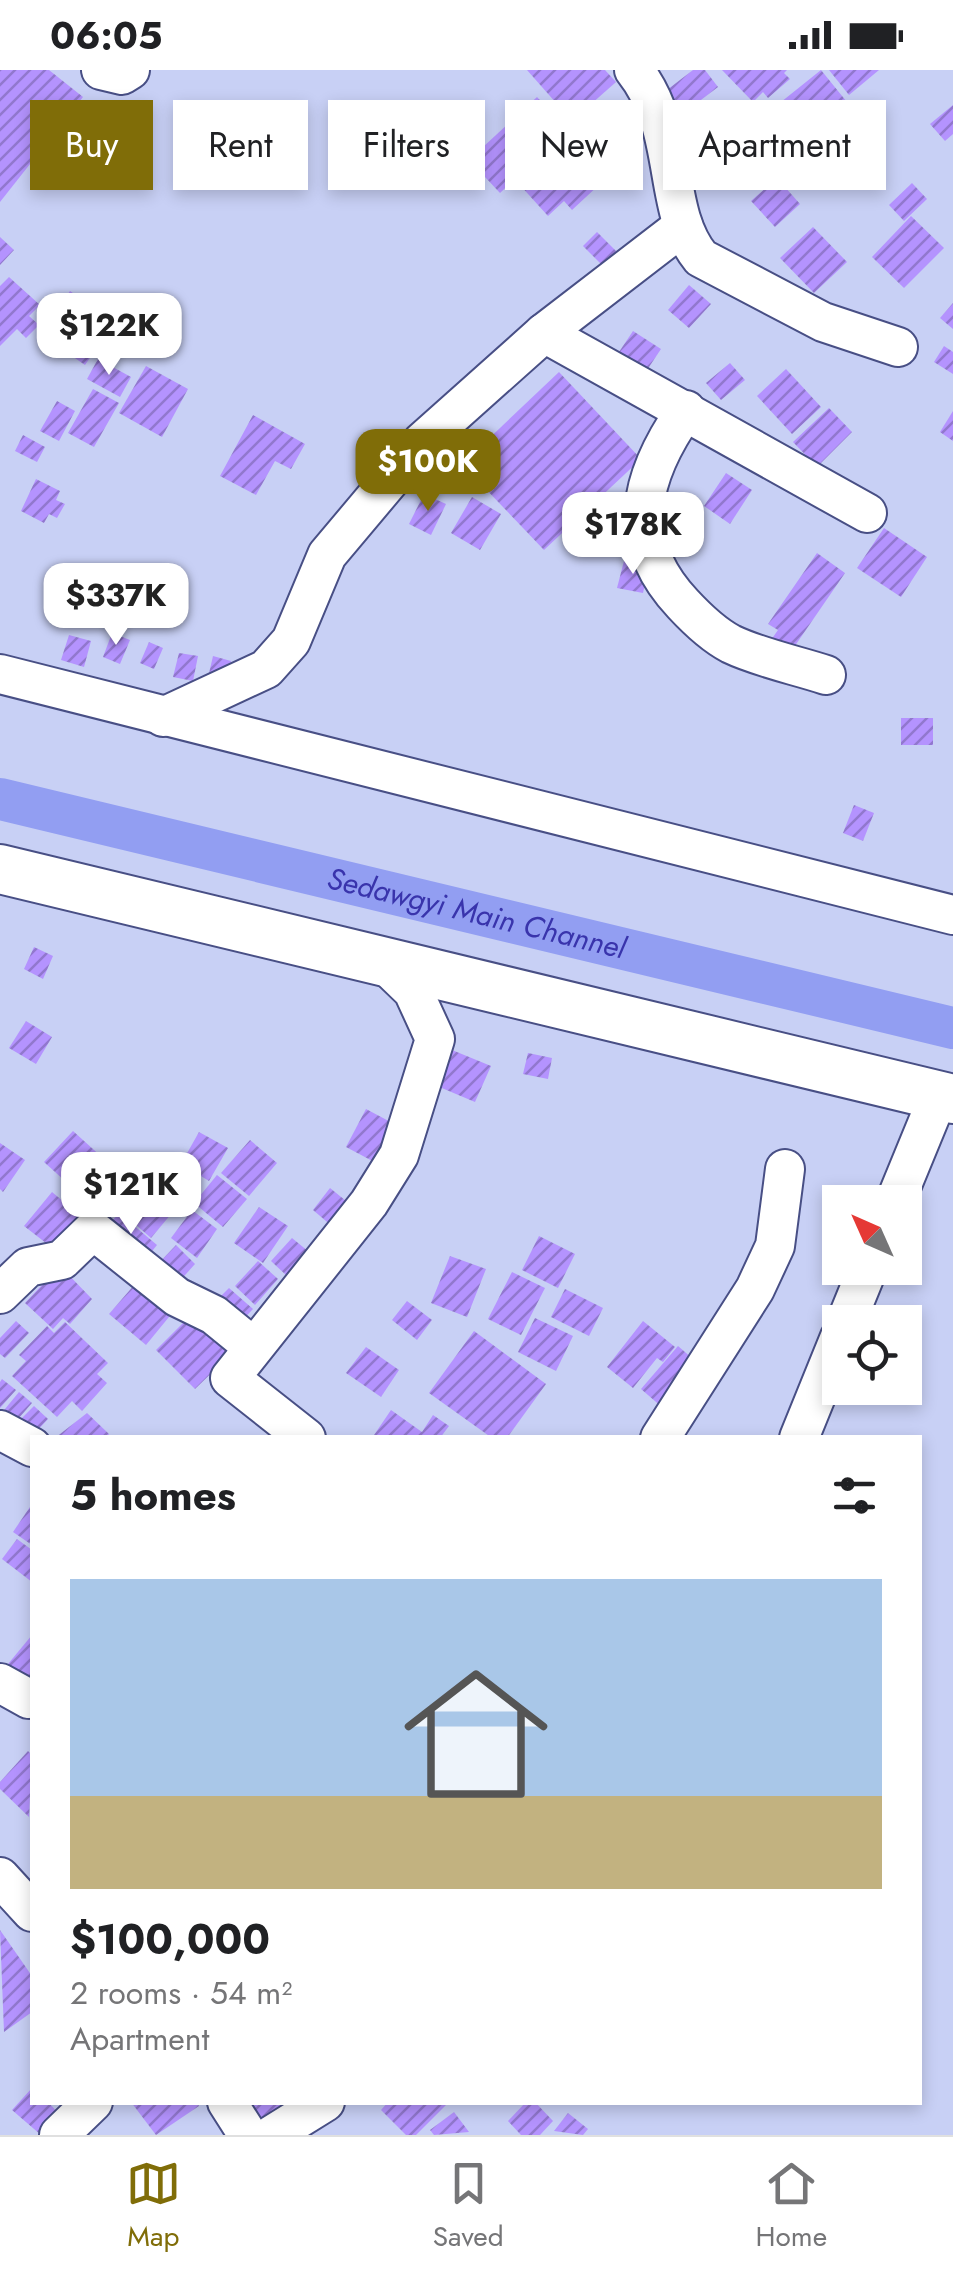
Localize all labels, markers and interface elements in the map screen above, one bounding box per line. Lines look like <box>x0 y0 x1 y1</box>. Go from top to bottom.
text: 06:05 <box>50 8 162 63</box>
chip: Buy <box>30 100 153 190</box>
chip: Rent <box>173 100 308 190</box>
chip: Filters <box>328 100 485 190</box>
chip: New <box>505 100 643 190</box>
chip: Apartment <box>663 100 886 190</box>
pin: $122K <box>39 293 179 378</box>
text: $122K <box>59 302 159 348</box>
pin: $100K <box>358 429 498 514</box>
text: $100K <box>378 438 478 484</box>
pin: $178K <box>563 492 703 577</box>
text: $178K <box>584 501 682 547</box>
pin: $337K <box>46 563 186 648</box>
text: $337K <box>66 572 166 618</box>
water label: Sedawgyi Main Channel <box>323 856 631 970</box>
pin: $121K <box>61 1152 201 1237</box>
text: $121K <box>83 1161 179 1207</box>
north arrow <box>822 1185 922 1285</box>
map controls <box>822 1185 922 1405</box>
button: locate <box>822 1305 922 1405</box>
text: 5 homes <box>70 1465 236 1526</box>
icon: filters <box>827 1468 882 1523</box>
icon: home <box>386 1644 566 1824</box>
text: $100,000 <box>70 1909 270 1970</box>
text: 2 rooms · 54 m² <box>70 1970 292 2016</box>
text: Apartment <box>70 2016 209 2062</box>
tab: Map <box>126 2156 181 2257</box>
tab: Saved <box>433 2156 504 2257</box>
tab: Home <box>755 2156 827 2257</box>

